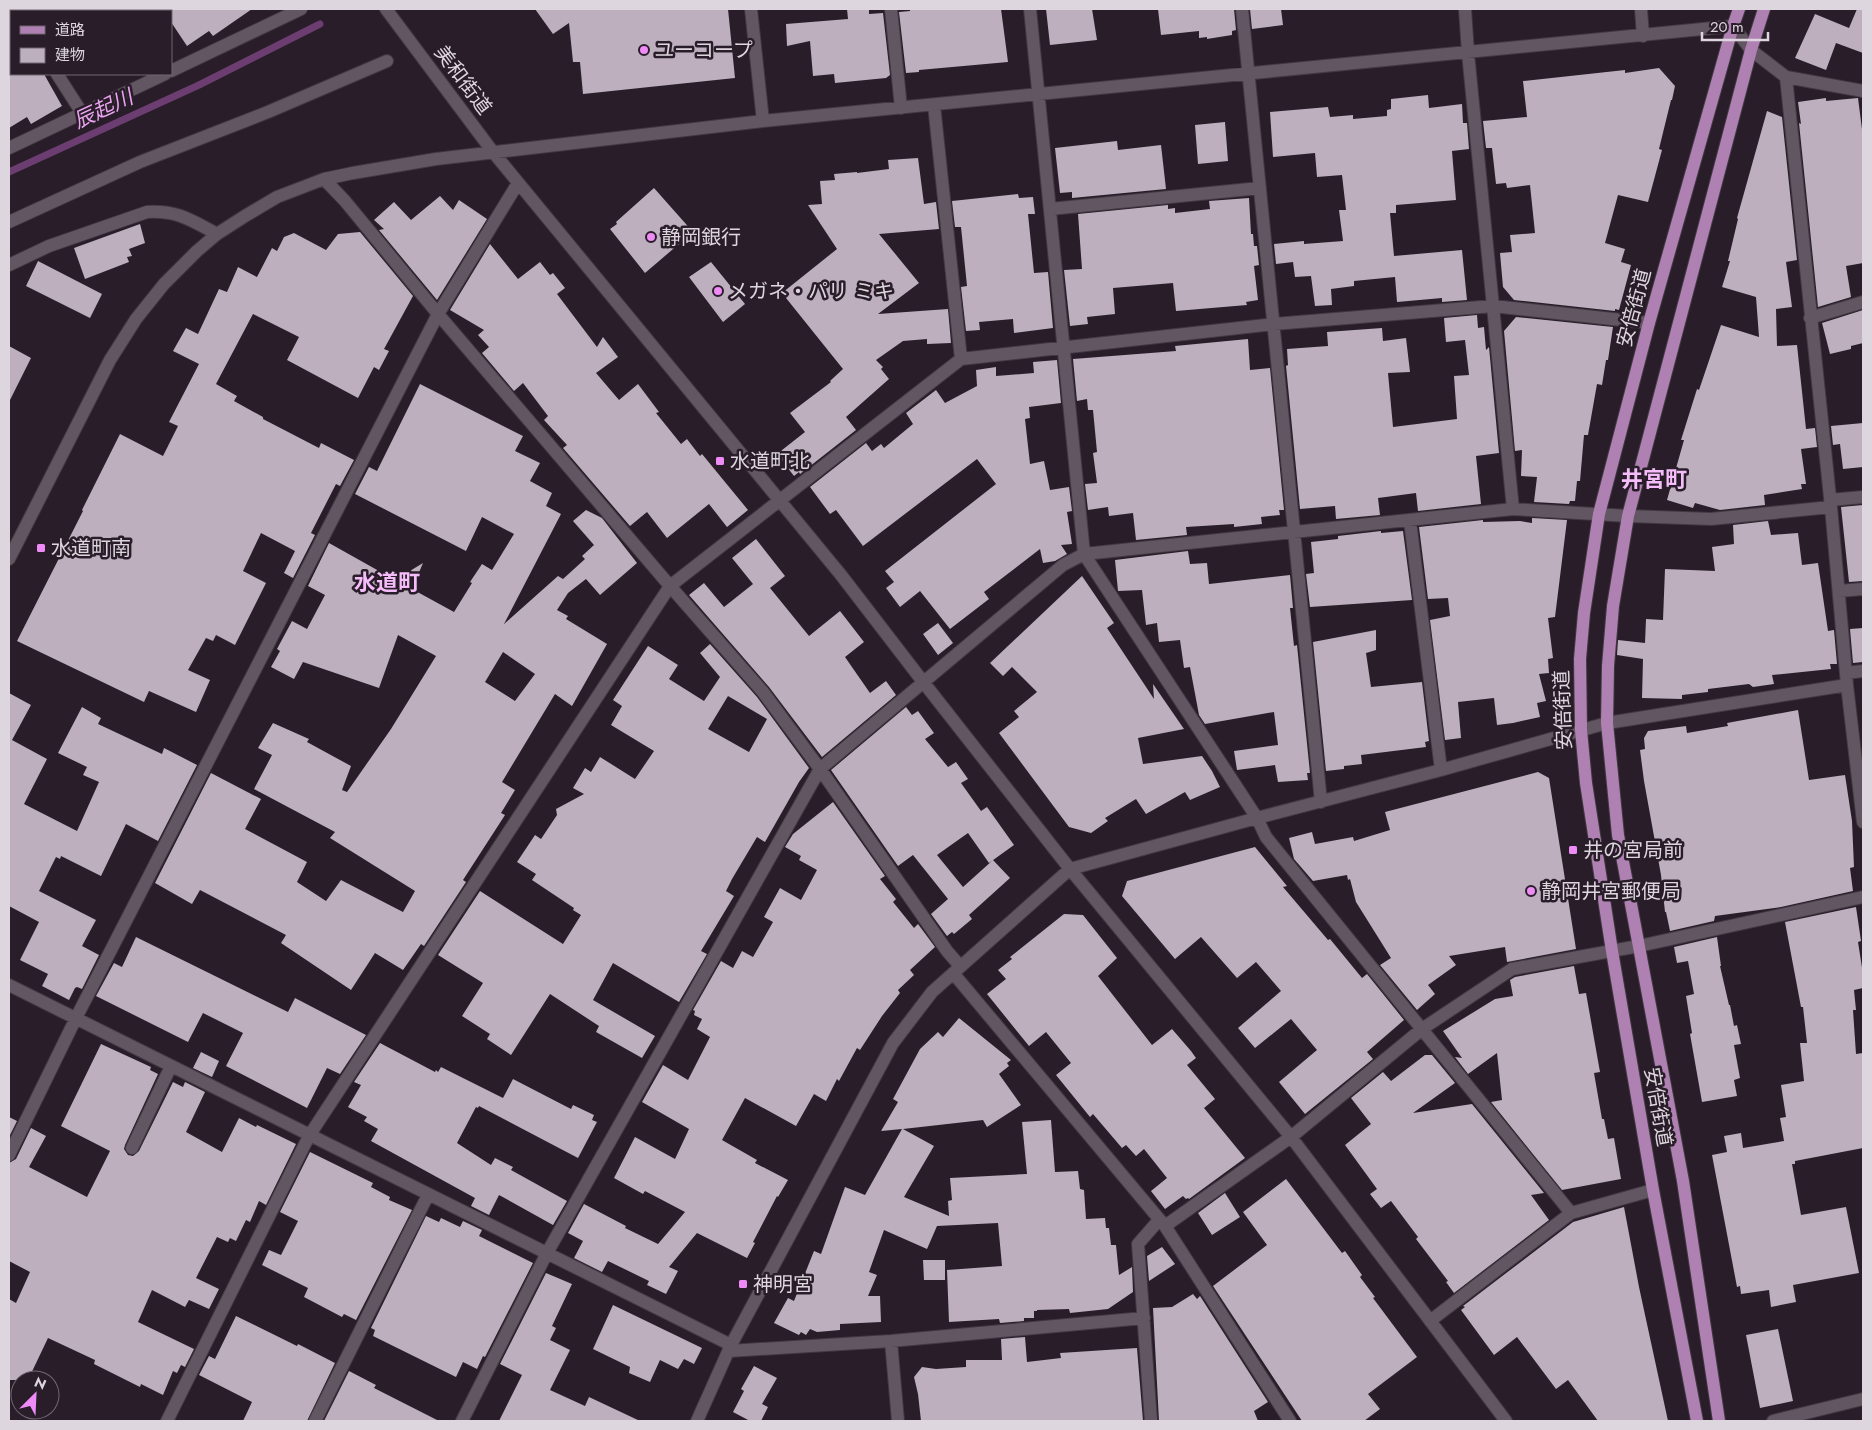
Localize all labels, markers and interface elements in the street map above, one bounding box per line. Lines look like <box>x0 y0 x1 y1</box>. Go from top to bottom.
legend <box>10 10 172 75</box>
scale bar <box>1702 10 1768 42</box>
text: 20 m <box>1710 16 1744 38</box>
text: 道路 <box>55 19 85 41</box>
place label: ユーコープ <box>654 36 753 65</box>
street label: 美和街道 <box>427 39 499 121</box>
text: 建物 <box>55 44 85 66</box>
marker: ユーコープ <box>638 44 650 56</box>
water label: 辰起川 <box>68 81 140 136</box>
place label: 静岡銀行 <box>661 223 741 252</box>
marker: 静岡銀行 <box>645 231 657 243</box>
street label: 安倍街道 <box>1610 266 1658 350</box>
place label: メガネ・パリ ミキ <box>728 277 894 306</box>
marker: メガネ・パリ ミキ <box>712 285 724 297</box>
place label: 水道町北 <box>730 447 810 476</box>
marker: 水道町北 <box>714 455 726 467</box>
district label: 井宮町 <box>1621 463 1687 495</box>
place label: 水道町南 <box>51 534 131 563</box>
marker: 水道町南 <box>35 542 47 554</box>
district label: 水道町 <box>354 566 420 598</box>
street label: 安倍街道 <box>1547 670 1579 750</box>
place label: 井の宮局前 <box>1583 836 1683 865</box>
marker: 井の宮局前 <box>1567 844 1579 856</box>
place label: 静岡井宮郵便局 <box>1541 877 1681 906</box>
marker: 静岡井宮郵便局 <box>1525 885 1537 897</box>
street label: 安倍街道 <box>1637 1065 1679 1149</box>
place label: 神明宮 <box>753 1270 813 1299</box>
marker: 神明宮 <box>737 1278 749 1290</box>
north arrow <box>10 1370 60 1420</box>
text: N <box>31 1372 49 1395</box>

